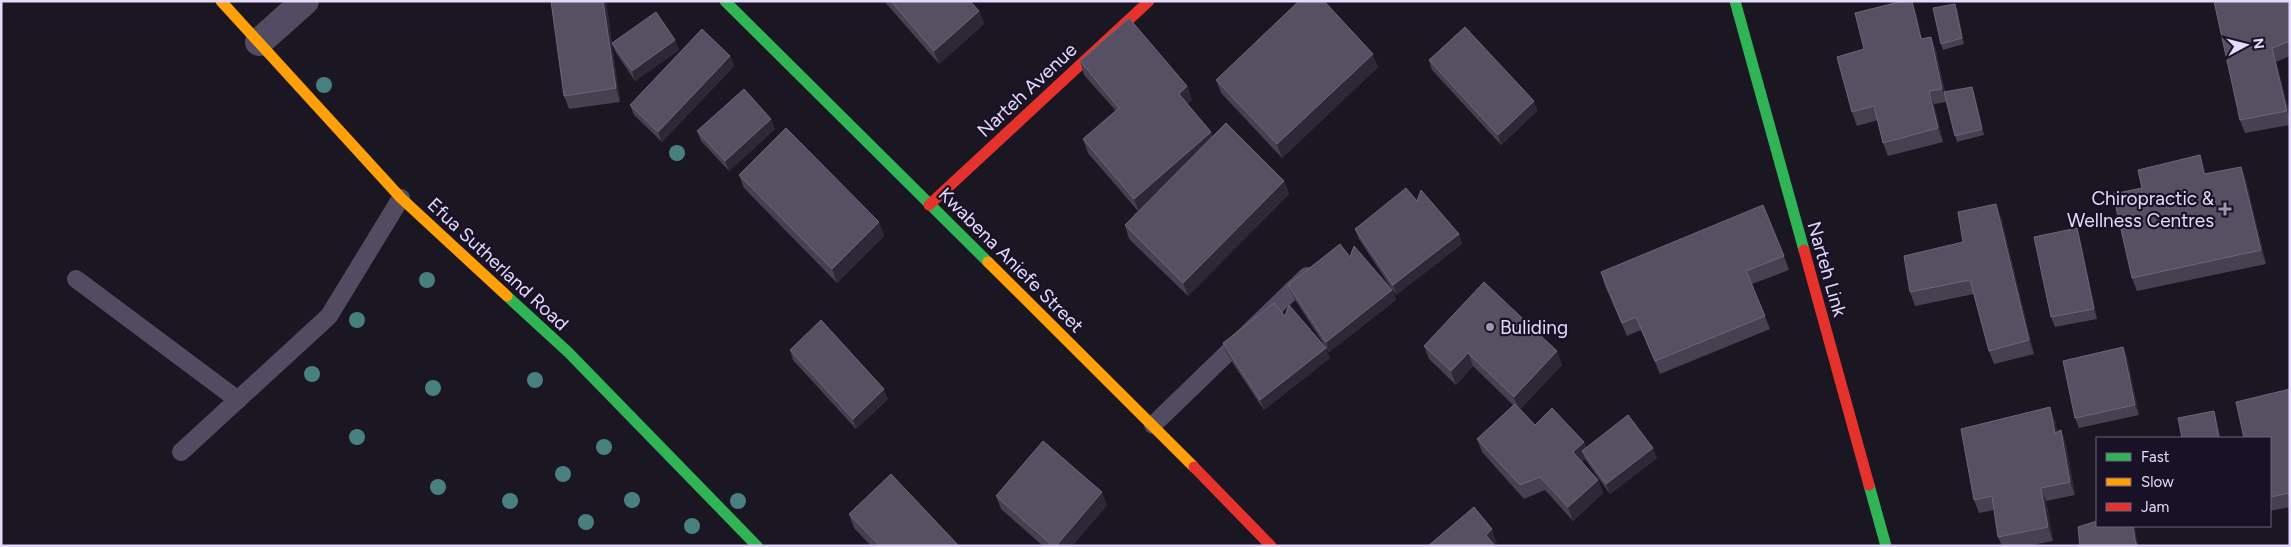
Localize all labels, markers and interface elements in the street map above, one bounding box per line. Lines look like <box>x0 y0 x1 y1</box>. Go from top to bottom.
north arrow <box>2221 20 2271 70</box>
text: N <box>2249 37 2268 50</box>
street label: Narteh Avenue <box>972 38 1082 142</box>
street label: Kwabena Aniefe Street <box>934 183 1088 337</box>
place label: Chiropractic & Wellness Centres <box>2067 187 2215 232</box>
street label: Efua Sutherland Road <box>423 193 573 335</box>
marker: Chiropractic & Wellness Centres <box>2218 202 2232 216</box>
street label: Narteh Link <box>1802 219 1852 320</box>
place label: Buliding <box>1500 316 1568 339</box>
marker: Buliding <box>1484 321 1496 333</box>
legend <box>2096 437 2271 527</box>
text: Fast <box>2141 448 2170 466</box>
text: Slow <box>2141 473 2174 491</box>
text: Jam <box>2141 498 2169 516</box>

